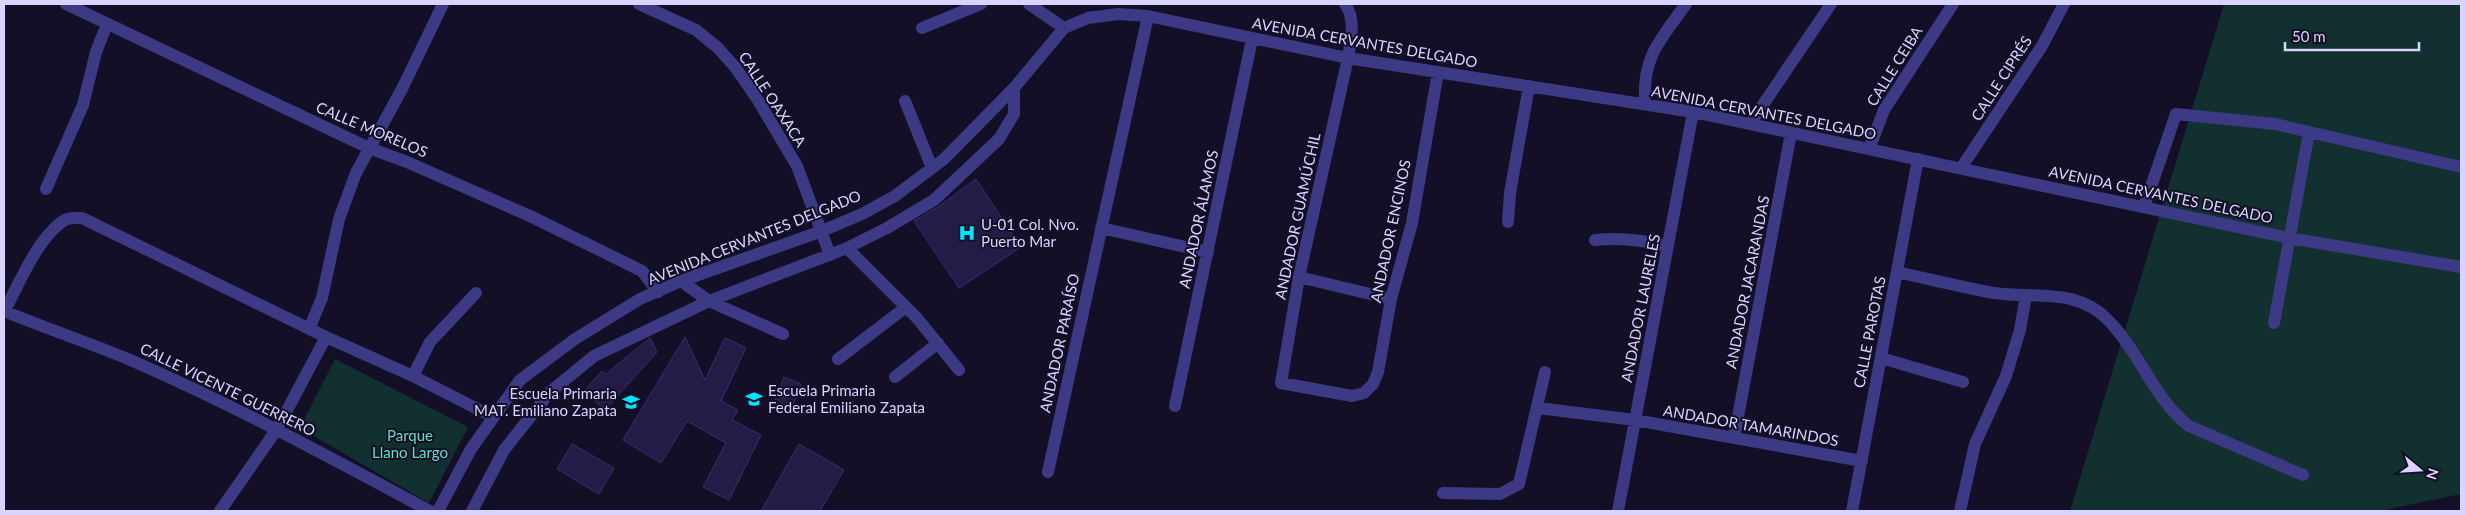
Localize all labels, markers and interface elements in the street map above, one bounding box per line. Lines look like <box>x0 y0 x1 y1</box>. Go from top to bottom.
street label: AVENIDA CERVANTES DELGADO <box>1251 13 1479 71</box>
scale bar <box>2285 20 2419 52</box>
street label: CALLE CEIBA <box>1862 22 1926 109</box>
text: 50 m <box>2292 27 2326 45</box>
street label: CALLE CIPRÉS <box>1967 32 2035 124</box>
street label: CALLE OAXACA <box>736 48 811 151</box>
street label: AVENIDA CERVANTES DELGADO <box>1650 81 1878 143</box>
street label: CALLE MORELOS <box>314 97 430 161</box>
street label: ANDADOR GUAMÚCHIL <box>1271 131 1324 301</box>
street label: ANDADOR ÁLAMOS <box>1175 148 1221 290</box>
street label: ANDADOR ENCINOS <box>1366 158 1414 304</box>
street label: AVENIDA CERVANTES DELGADO <box>2047 161 2275 227</box>
street label: AVENIDA CERVANTES DELGADO <box>645 186 863 288</box>
street label: ANDADOR JACARANDAS <box>1721 194 1773 370</box>
place label: U-01 Col. Nvo. Puerto Mar <box>981 215 1079 250</box>
hospital icon: U-01 Col. Nvo. Puerto Mar <box>957 223 977 243</box>
street label: ANDADOR LAURELES <box>1617 232 1663 384</box>
street label: ANDADOR PARAÍSO <box>1035 272 1083 414</box>
street label: CALLE PAROTAS <box>1849 275 1889 389</box>
street label: CALLE VICENTE GUERRERO <box>137 339 319 439</box>
place label: Escuela Primaria Federal Emiliano Zapata <box>768 381 925 416</box>
place label: Escuela Primaria MAT. Emiliano Zapata <box>474 384 617 419</box>
school or university icon: Escuela Primaria Federal Emiliano Zapata <box>744 389 764 409</box>
school or university icon: Escuela Primaria MAT. Emiliano Zapata <box>621 392 641 412</box>
street label: ANDADOR TAMARINDOS <box>1662 401 1840 449</box>
park label: Parque Llano Largo <box>372 426 448 461</box>
north arrow <box>2395 445 2445 495</box>
text: N <box>2423 466 2443 482</box>

